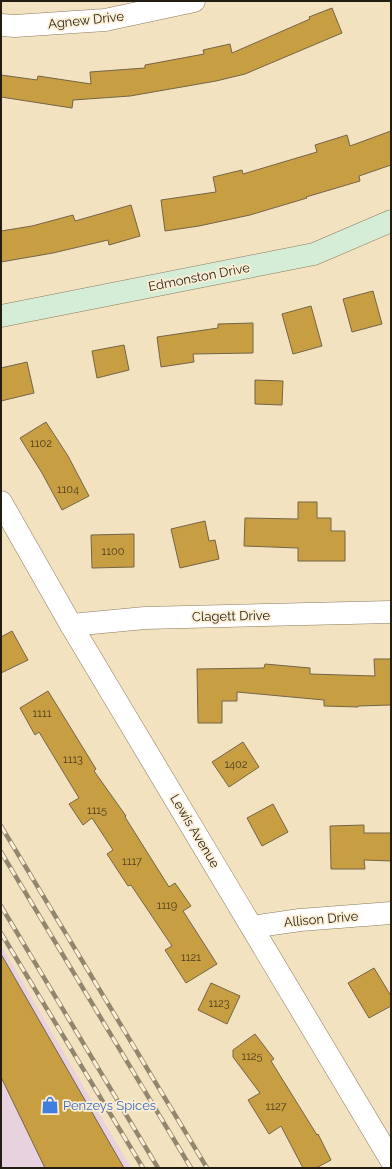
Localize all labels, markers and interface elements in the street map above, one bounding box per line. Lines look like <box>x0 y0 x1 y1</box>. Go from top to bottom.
street label: Agnew Drive <box>47 9 125 31</box>
street label: Edmonston Drive <box>147 260 251 294</box>
house number: 1102 <box>30 437 52 450</box>
house number: 1104 <box>57 483 79 496</box>
house number: 1100 <box>102 545 125 558</box>
street label: Clagett Drive <box>192 608 271 624</box>
house number: 1111 <box>33 707 52 720</box>
house number: 1113 <box>63 753 83 766</box>
house number: 1402 <box>224 758 248 771</box>
street label: Lewis Avenue <box>167 792 223 871</box>
house number: 1115 <box>87 804 107 817</box>
house number: 1117 <box>122 855 142 868</box>
house number: 1119 <box>157 899 177 912</box>
street label: Allison Drive <box>283 908 359 930</box>
house number: 1121 <box>181 951 201 964</box>
house number: 1123 <box>208 997 230 1010</box>
house number: 1125 <box>241 1050 263 1063</box>
shop icon: Penzeys Spices <box>40 1095 60 1115</box>
place label: Penzeys Spices <box>63 1098 156 1113</box>
house number: 1127 <box>265 1100 287 1113</box>

